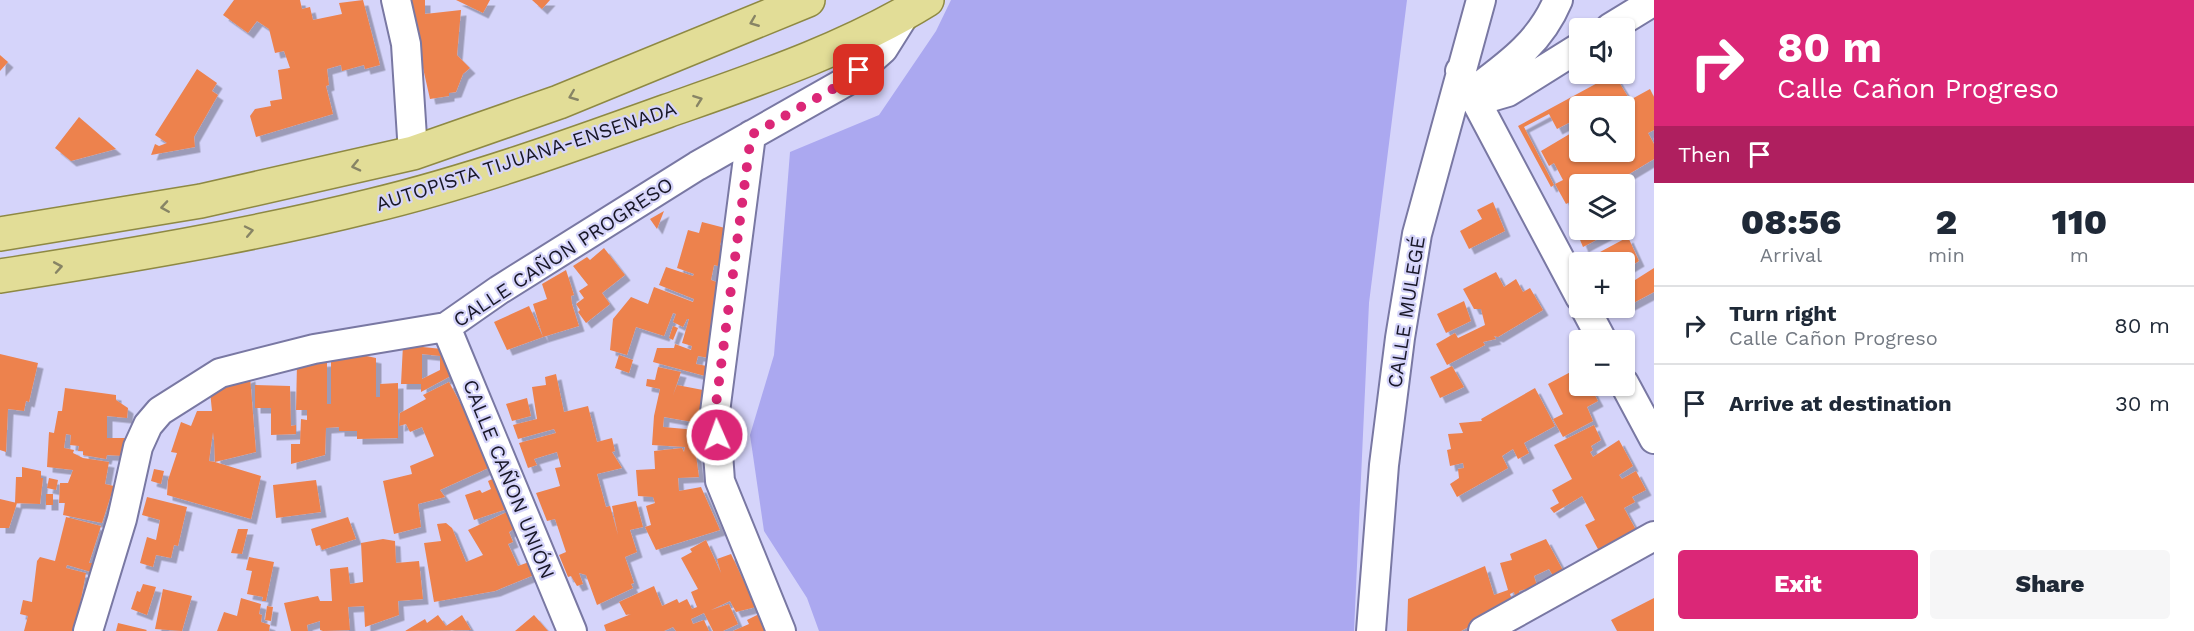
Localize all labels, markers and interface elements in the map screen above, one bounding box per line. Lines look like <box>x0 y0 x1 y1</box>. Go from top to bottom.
one-way arrow <box>749 15 760 27</box>
map controls <box>1569 18 1635 396</box>
button: sound <box>1569 18 1635 84</box>
text: 80 m <box>1777 23 1882 72</box>
icon: right <box>1678 24 1756 102</box>
pin <box>833 44 884 95</box>
icon: arrive <box>842 53 875 86</box>
text: Calle Cañon Progreso <box>1777 73 2059 105</box>
one-way arrow <box>569 89 580 101</box>
one-way arrow <box>692 95 703 108</box>
street label: AUTOPISTA TIJUANA-ENSENADA <box>373 96 679 216</box>
button: search <box>1569 96 1635 162</box>
icon: arrive <box>1743 138 1776 171</box>
text: Then <box>1678 142 1731 167</box>
one-way arrow <box>351 159 361 172</box>
street label: CALLE CAÑON PROGRESO <box>449 172 677 332</box>
button: layers <box>1569 174 1635 240</box>
one-way arrow <box>160 200 170 213</box>
text: 08:56 <box>1741 201 1841 243</box>
text: 2 <box>1936 201 1957 243</box>
text: 110 <box>2052 201 2107 243</box>
one-way arrow <box>244 225 254 238</box>
street label: CALLE MULEGÉ <box>1382 234 1430 390</box>
text: Arrival <box>1760 243 1822 267</box>
text: min <box>1928 243 1965 267</box>
text: m <box>2070 243 2089 267</box>
button: + <box>1569 252 1635 318</box>
one-way arrow <box>53 261 62 273</box>
text: Turn right <box>1729 301 1836 326</box>
icon: right <box>1678 309 1711 342</box>
text: 80 m <box>2114 313 2170 338</box>
text: Calle Cañon Progreso <box>1729 326 1938 350</box>
button: − <box>1569 330 1635 396</box>
street label: CALLE CAÑON UNIÓN <box>458 376 560 582</box>
icon: arrive <box>1678 387 1711 420</box>
text: Arrive at destination <box>1729 391 1952 416</box>
text: 30 m <box>2115 391 2170 416</box>
position arrow <box>685 403 749 467</box>
button: Exit <box>1678 550 1918 619</box>
button: Share <box>1930 550 2170 619</box>

